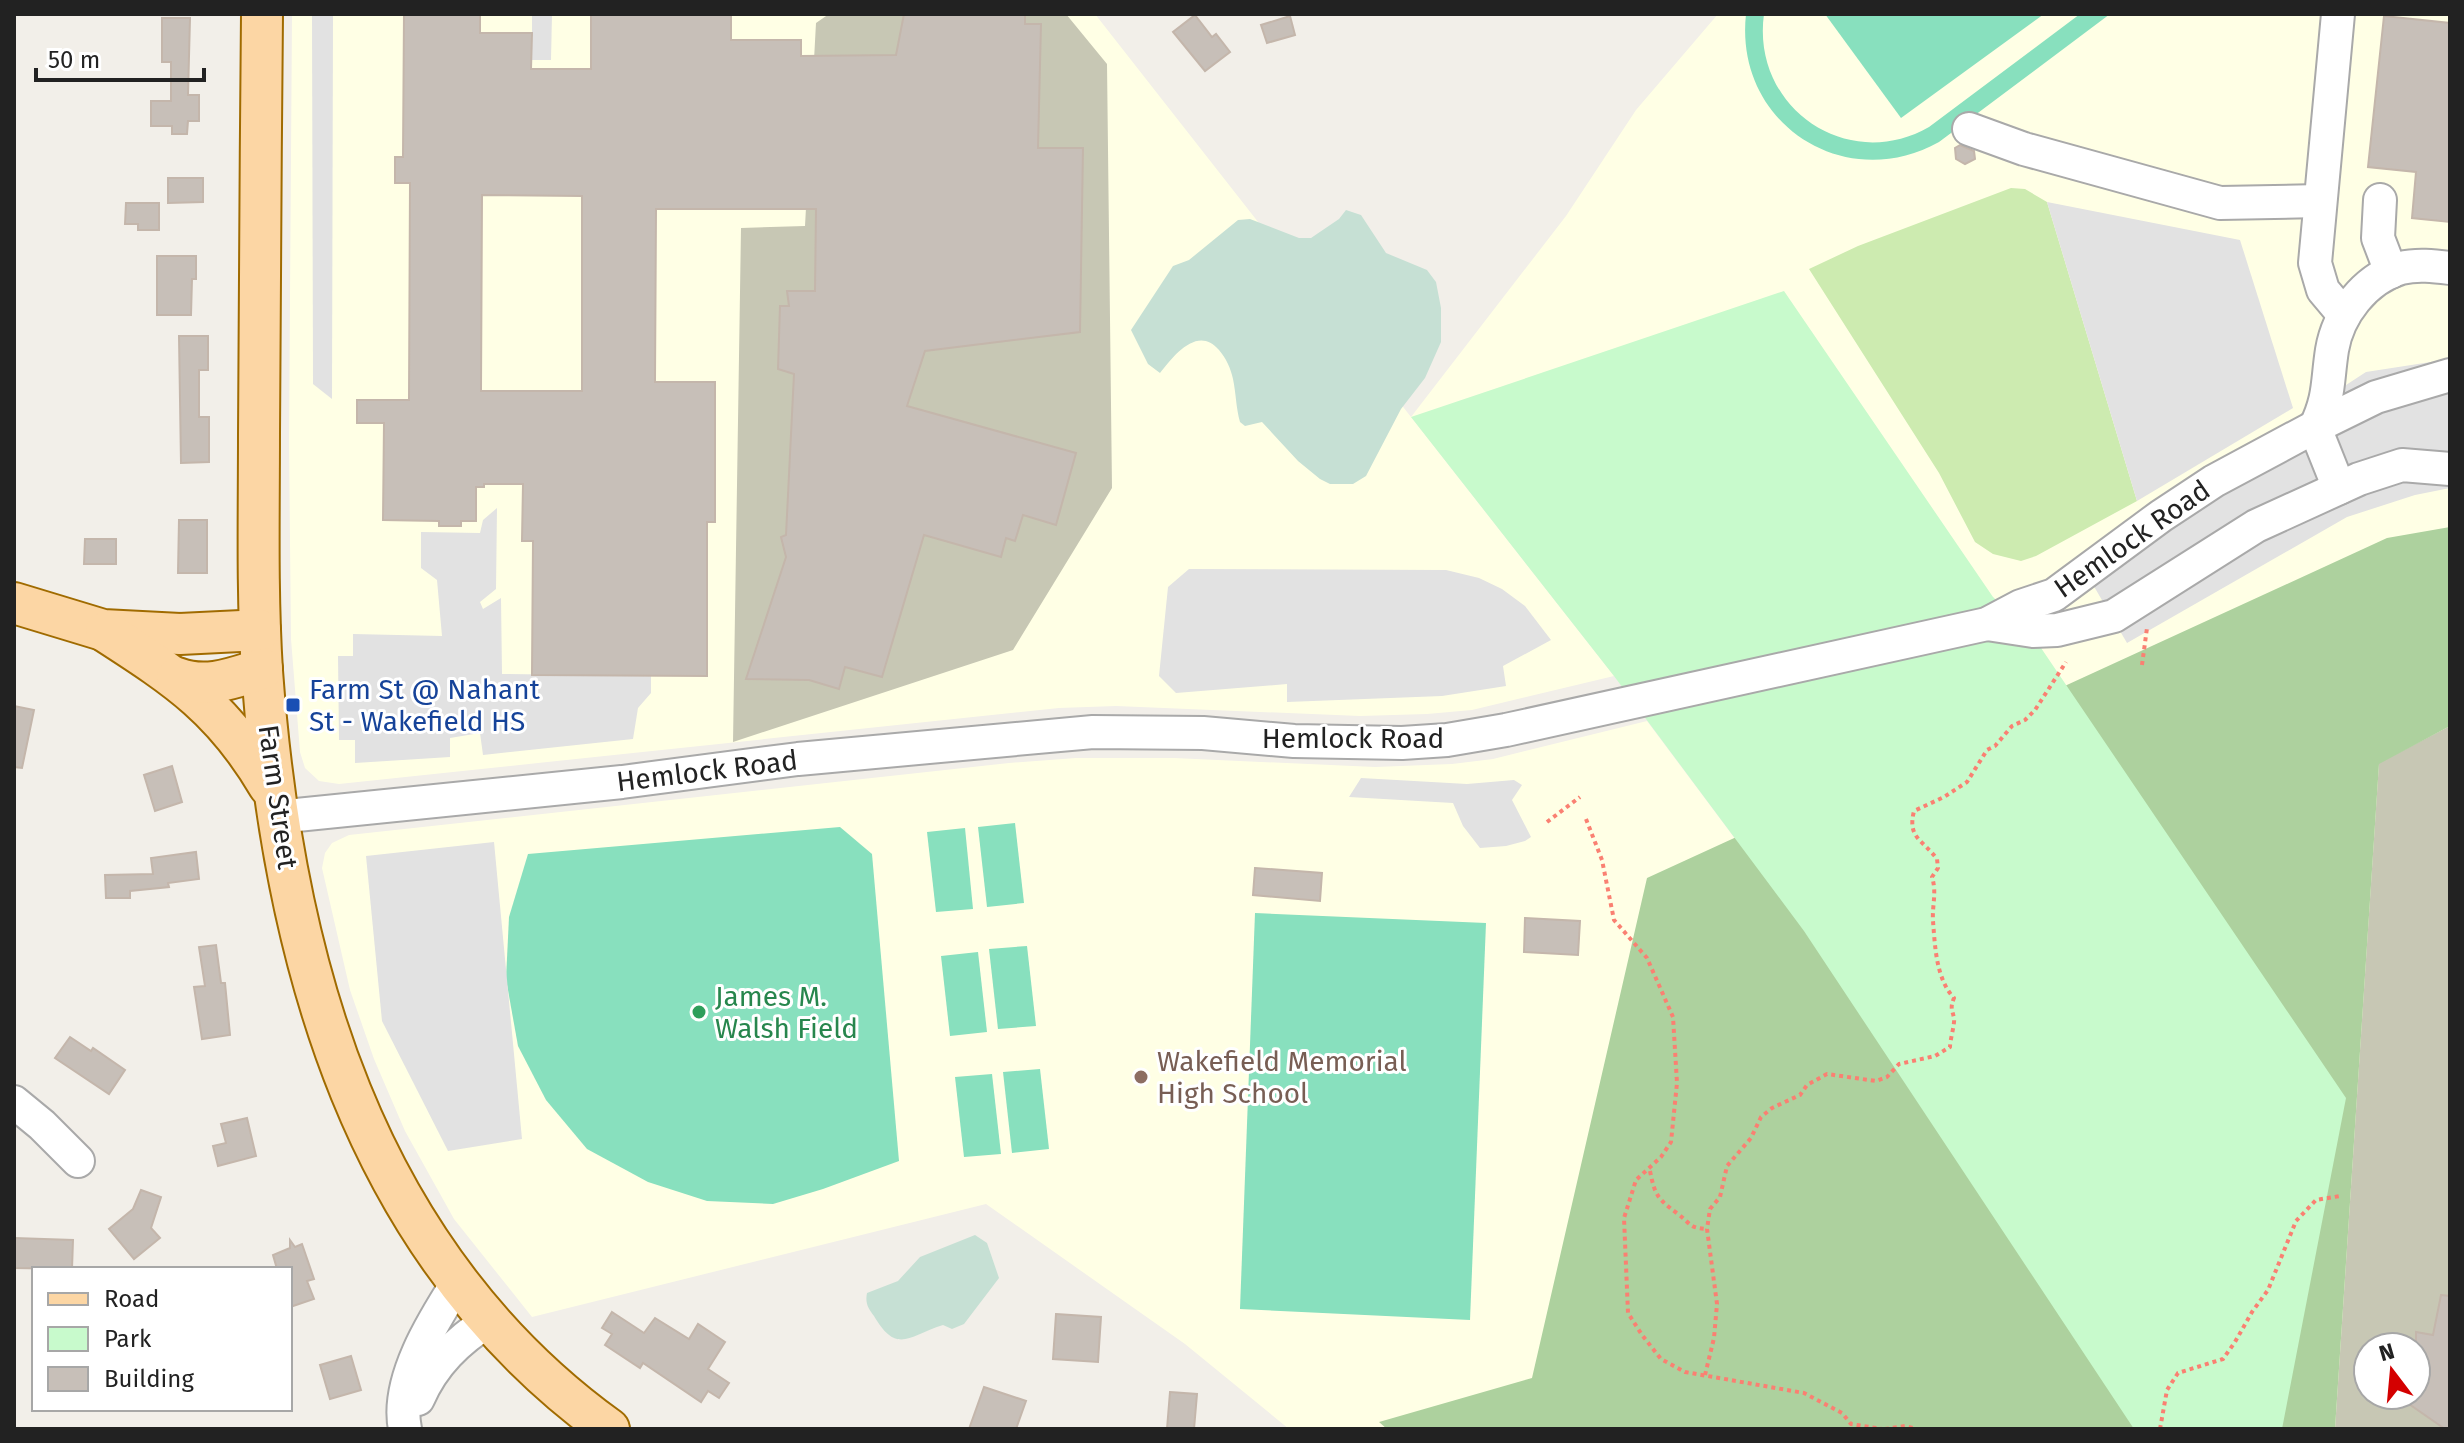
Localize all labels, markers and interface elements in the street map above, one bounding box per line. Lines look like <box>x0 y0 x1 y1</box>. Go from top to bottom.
scale bar <box>36 32 204 82</box>
text: 50 m <box>48 46 100 74</box>
street label: Hemlock Road <box>2048 473 2216 605</box>
place label: Farm St @ Nahant St - Wakefield HS <box>309 673 541 738</box>
marker: Farm St @ Nahant St - Wakefield HS <box>284 696 302 714</box>
street label: Hemlock Road <box>1262 722 1444 755</box>
street label: Farm Street <box>252 723 305 872</box>
street label: Hemlock Road <box>614 744 800 798</box>
place label: James M. Walsh Field <box>715 980 858 1045</box>
marker: James M. Walsh Field <box>690 1003 708 1021</box>
place label: Wakefield Memorial High School <box>1157 1045 1407 1110</box>
marker: Wakefield Memorial High School <box>1132 1068 1150 1086</box>
legend <box>32 1267 292 1411</box>
text: Road <box>104 1285 159 1313</box>
text: Park <box>104 1325 152 1353</box>
north arrow <box>2352 1331 2432 1411</box>
text: N <box>2376 1337 2397 1367</box>
text: Building <box>104 1365 194 1393</box>

